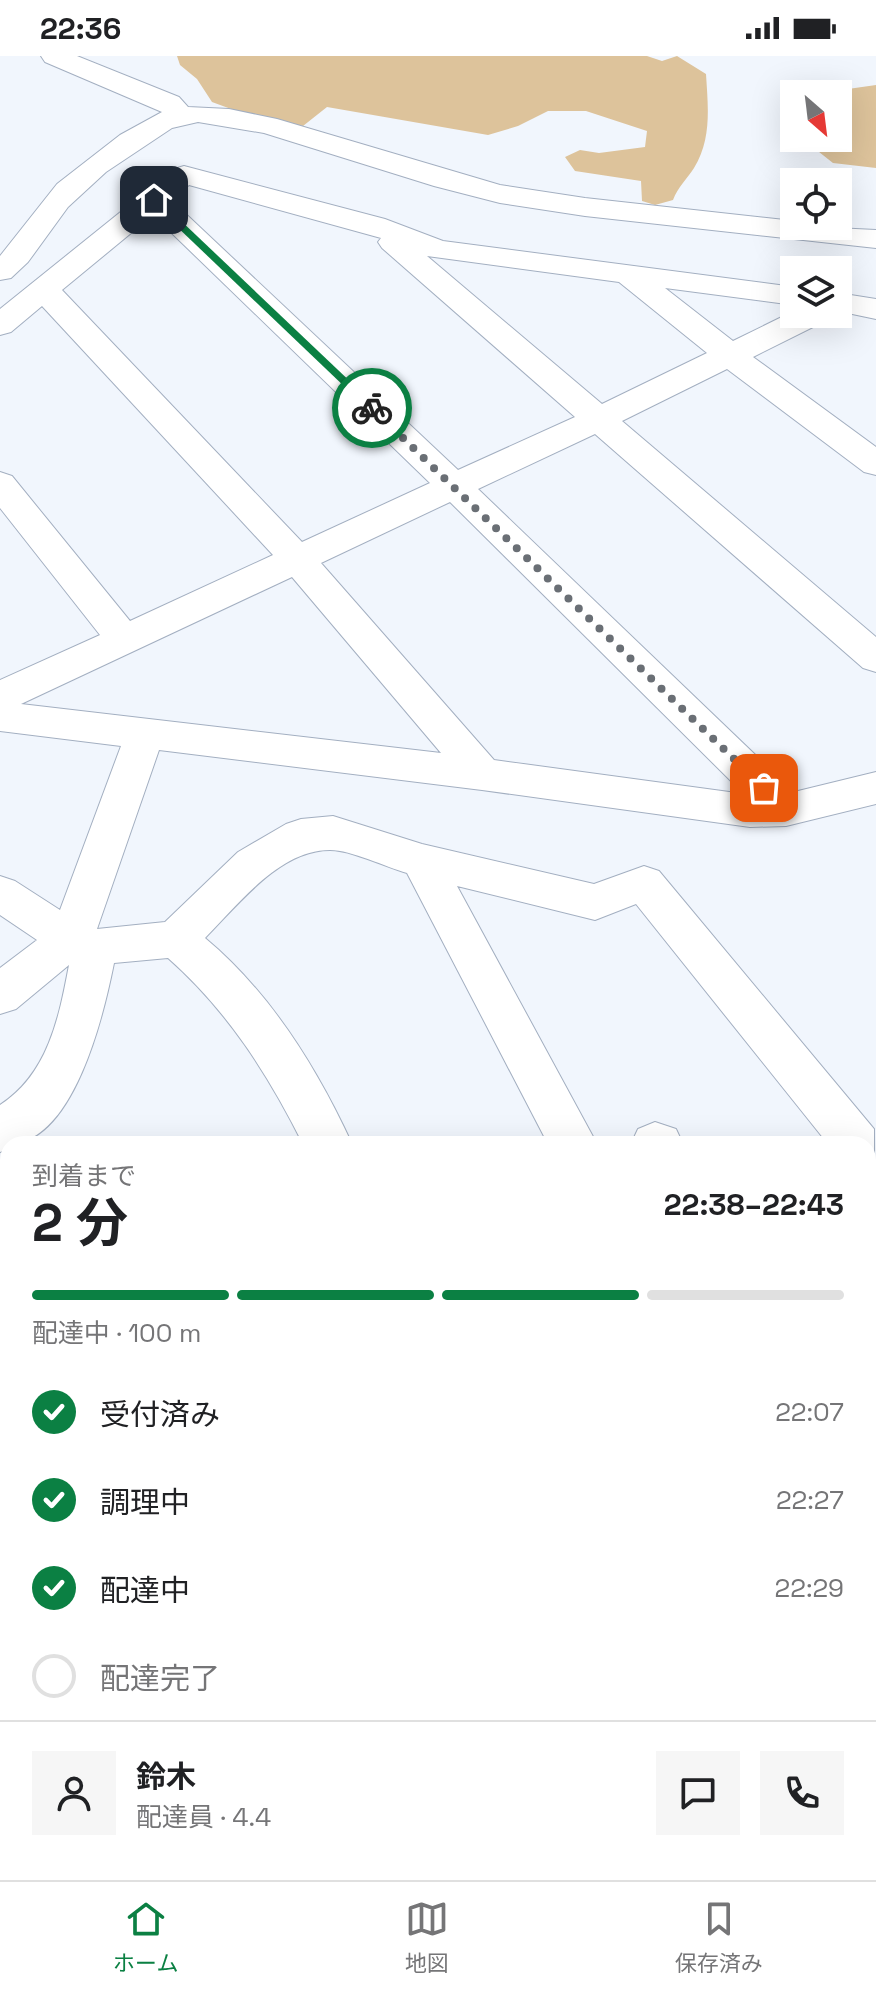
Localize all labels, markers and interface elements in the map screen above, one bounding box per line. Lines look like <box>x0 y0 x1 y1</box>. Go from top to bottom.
text: 22:36 <box>40 9 121 48</box>
north arrow <box>780 80 852 152</box>
map controls <box>780 80 852 328</box>
pin <box>120 166 188 234</box>
button: locate <box>780 168 852 240</box>
icon: home <box>132 178 176 222</box>
button: layers <box>780 256 852 328</box>
courier <box>332 368 412 448</box>
icon: bike <box>350 386 394 430</box>
pin <box>730 754 798 822</box>
icon: bag <box>742 766 786 810</box>
text: 到着まで <box>32 1159 136 1193</box>
text: 22:38–22:43 <box>664 1185 844 1224</box>
text: 2 分 <box>32 1190 128 1256</box>
text: 配達中 · 100 m <box>32 1316 201 1350</box>
icon: check <box>32 1390 76 1434</box>
text: 受付済み <box>100 1395 220 1434</box>
text: 22:07 <box>775 1395 844 1429</box>
icon: check <box>32 1478 76 1522</box>
text: 調理中 <box>100 1483 190 1522</box>
text: 22:27 <box>776 1483 844 1517</box>
icon: check <box>32 1566 76 1610</box>
text: 配達中 <box>100 1571 190 1610</box>
text: 22:29 <box>775 1571 844 1605</box>
text: 配達完了 <box>100 1659 220 1698</box>
button: person <box>32 1751 116 1835</box>
button: chat <box>656 1751 740 1835</box>
button: phone <box>760 1751 844 1835</box>
text: 鈴木 <box>136 1757 196 1796</box>
text: 配達員 · 4.4 <box>136 1800 271 1834</box>
tab: ホーム <box>113 1897 178 1977</box>
tab: 地図 <box>405 1897 449 1977</box>
tab: 保存済み <box>675 1897 763 1977</box>

